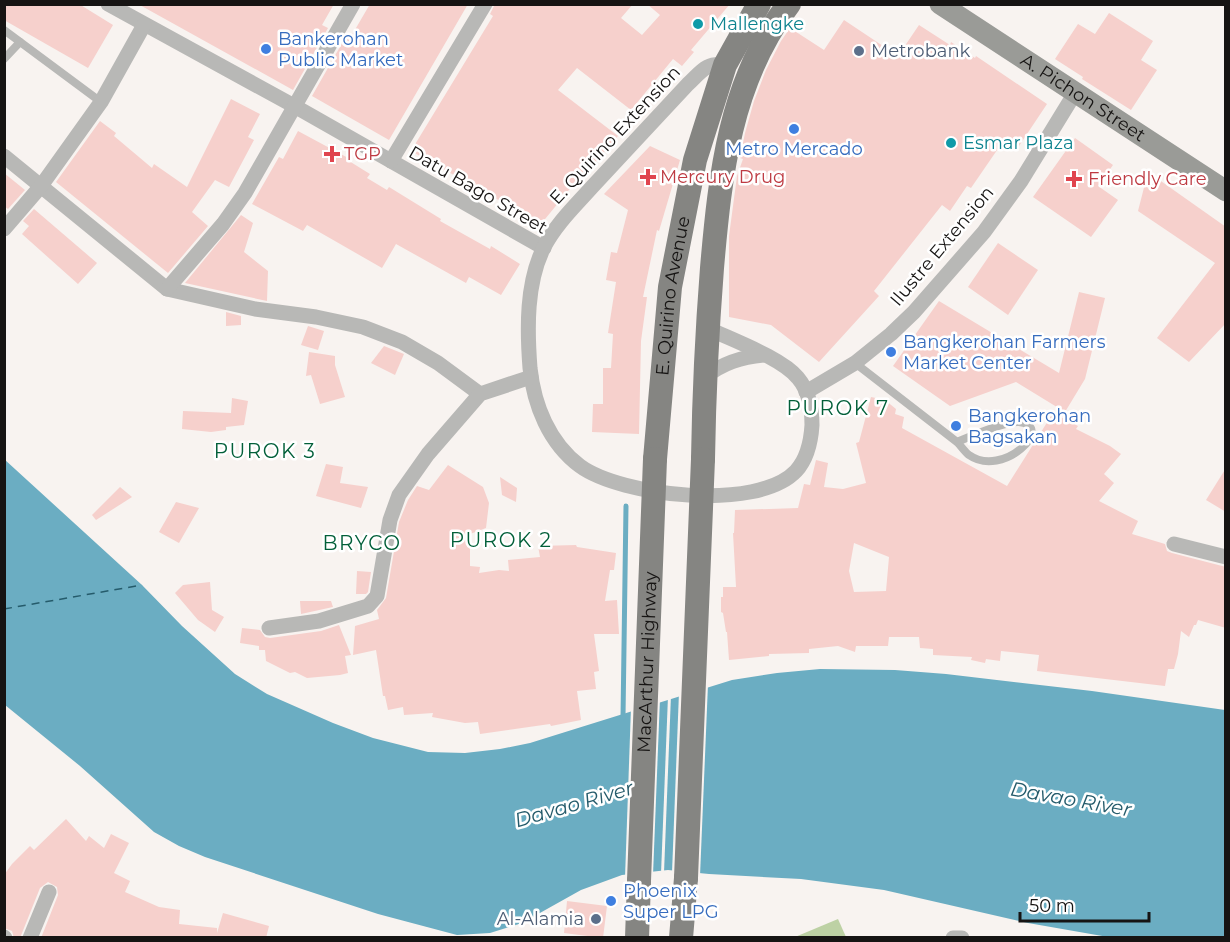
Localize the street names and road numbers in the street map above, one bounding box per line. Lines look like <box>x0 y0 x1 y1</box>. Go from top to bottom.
street label: A. Pichon Street <box>1017 49 1150 146</box>
street label: E. Quirino Extension <box>545 61 685 209</box>
street label: Datu Bago Street <box>405 141 551 239</box>
street label: Ilustre Extension <box>886 182 998 310</box>
street label: E. Quirino Avenue <box>651 214 695 377</box>
street label: MacArthur Highway <box>633 571 662 753</box>

